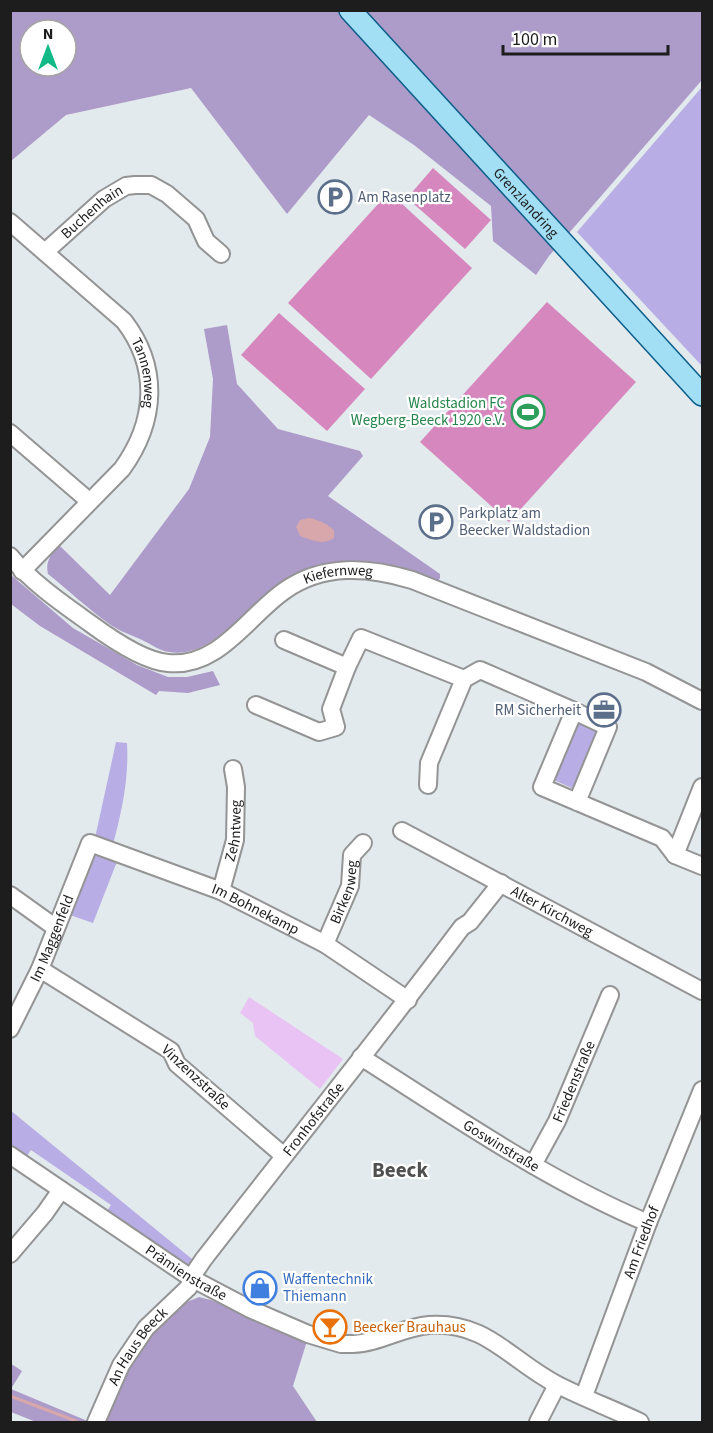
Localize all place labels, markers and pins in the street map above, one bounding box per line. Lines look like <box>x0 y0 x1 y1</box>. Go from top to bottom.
parking icon: Am Rasenplatz <box>317 179 353 215</box>
place label: Am Rasenplatz <box>358 187 451 208</box>
place label: Waldstadion FC Wegberg-Beeck 1920 e.V. <box>351 393 505 431</box>
sports icon: Waldstadion FC Wegberg-Beeck 1920 e.V. <box>510 394 546 430</box>
place label: Parkplatz am Beecker Waldstadion <box>459 503 590 541</box>
parking icon: Parkplatz am Beecker Waldstadion <box>418 504 454 540</box>
office icon: RM Sicherheit <box>586 692 622 728</box>
place label: RM Sicherheit <box>495 700 581 721</box>
place label: Waffentechnik Thiemann <box>283 1269 373 1307</box>
shop icon: Waffentechnik Thiemann <box>242 1270 278 1306</box>
bar icon: Beecker Brauhaus <box>312 1309 348 1345</box>
place label: Beecker Brauhaus <box>353 1317 466 1338</box>

